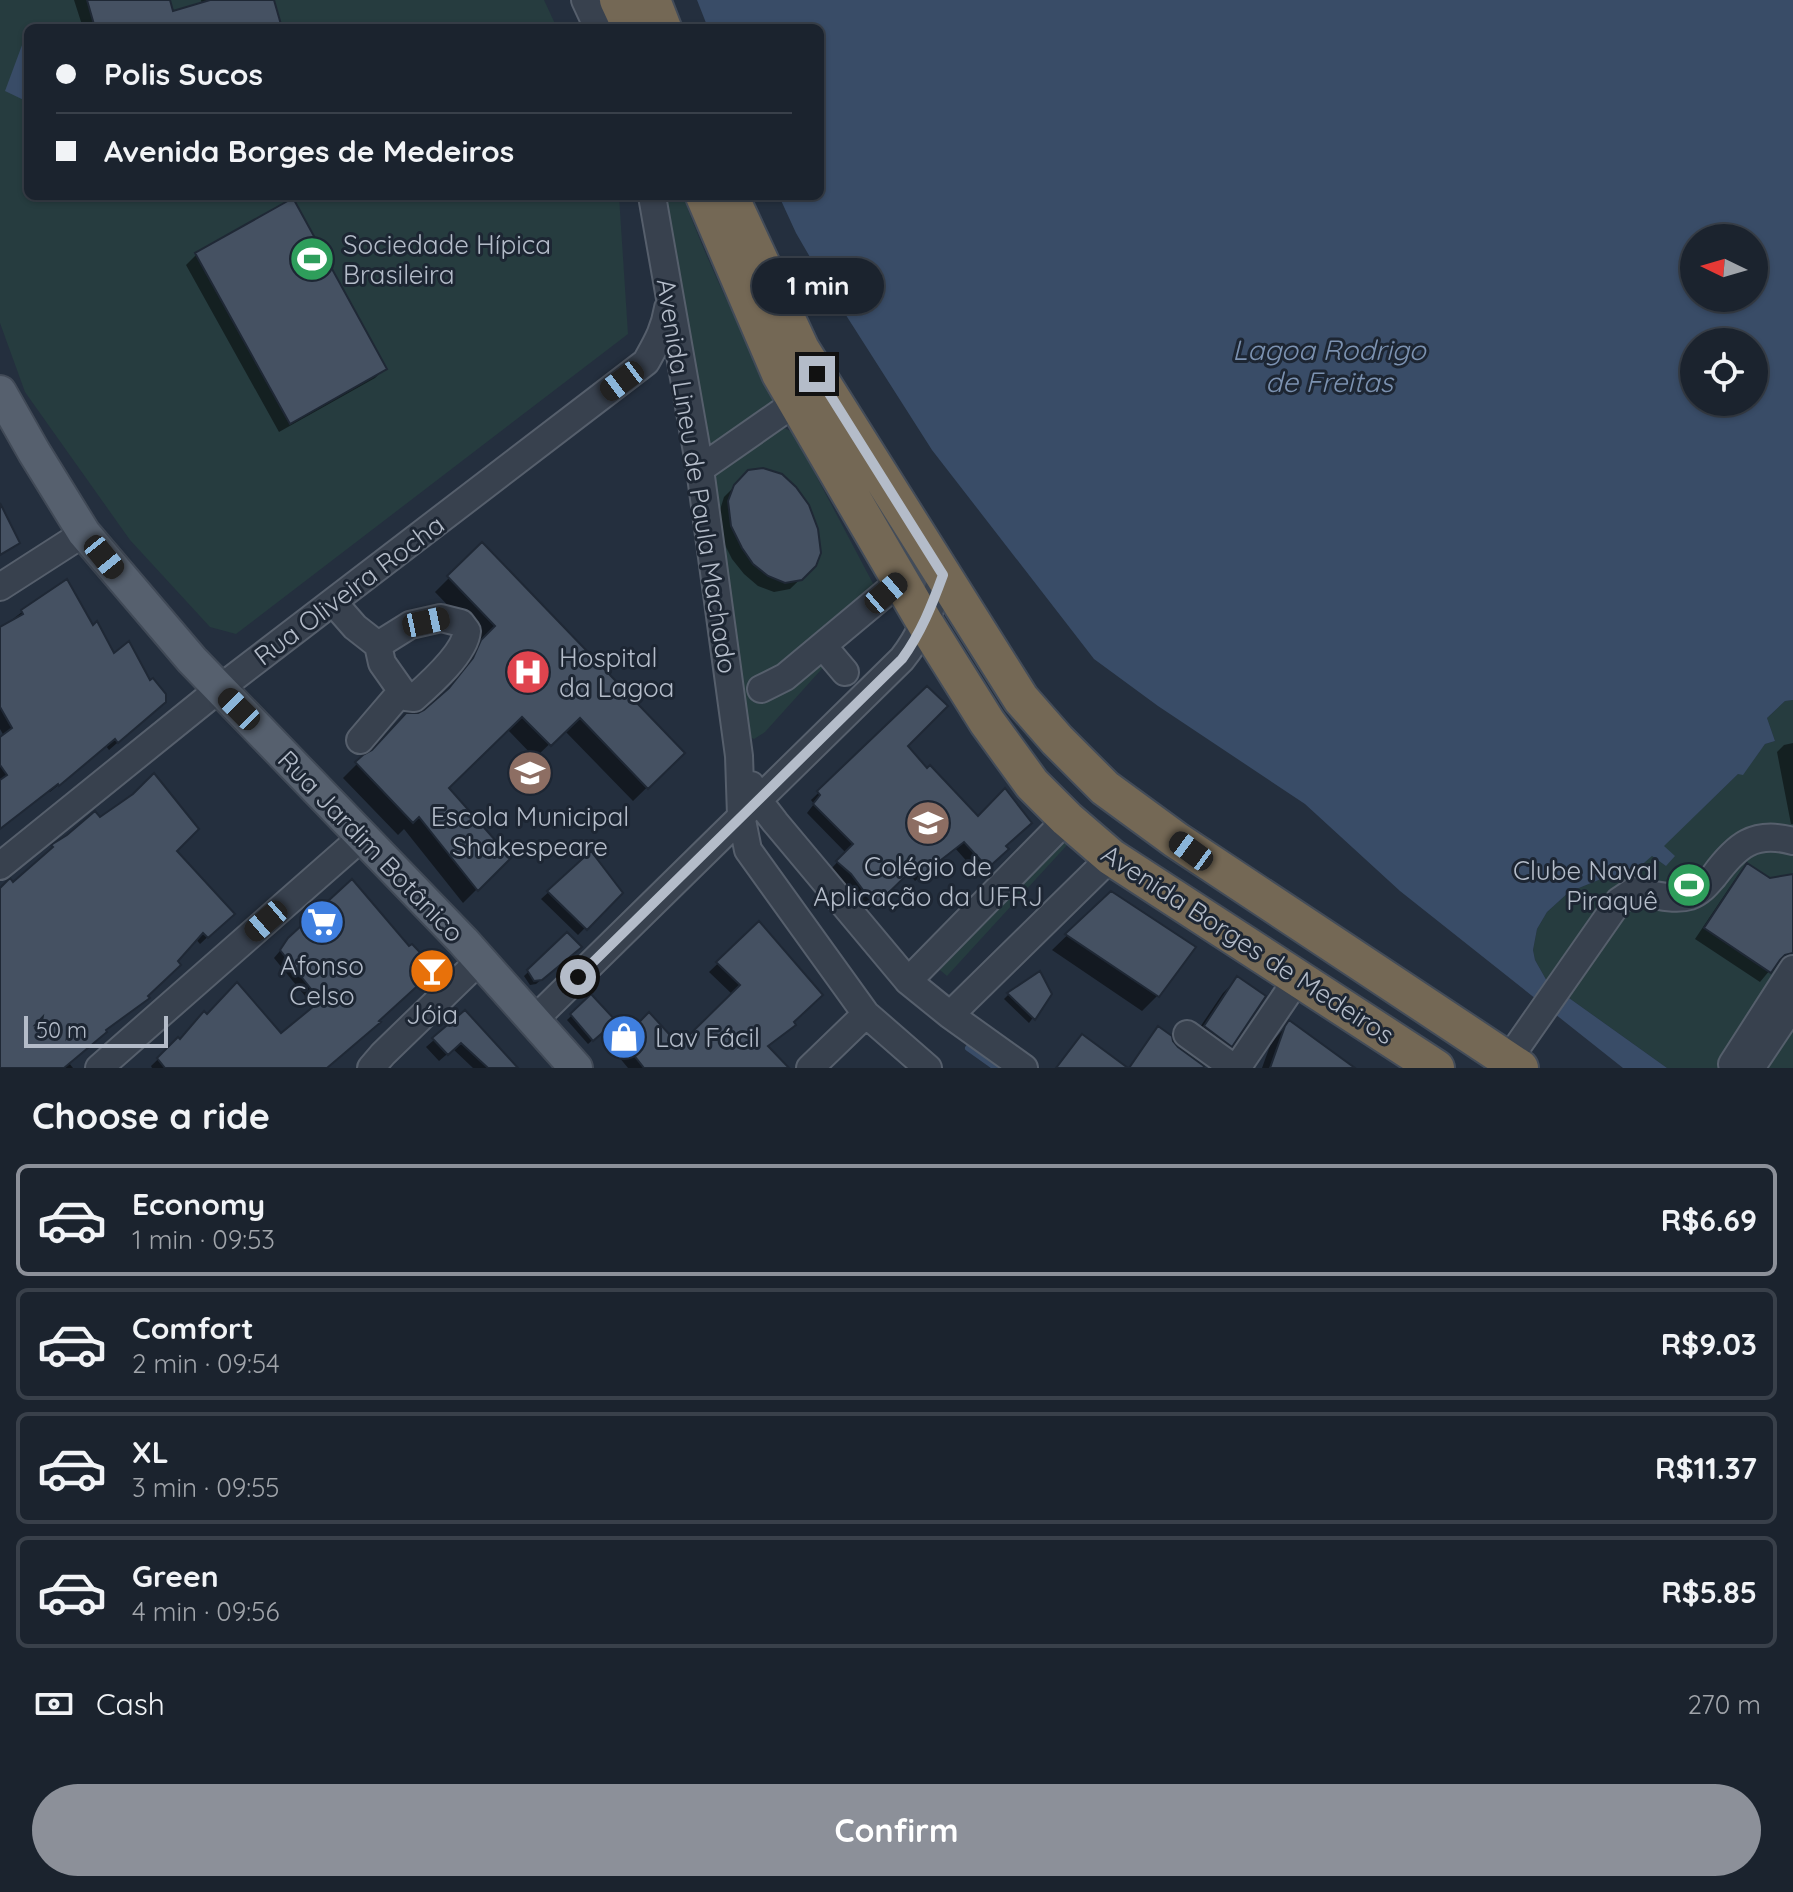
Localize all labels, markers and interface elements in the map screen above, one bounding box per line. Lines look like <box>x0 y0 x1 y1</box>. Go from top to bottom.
text: Polis Sucos <box>104 55 263 93</box>
text: Avenida Borges de Medeiros <box>104 132 514 170</box>
north arrow <box>1680 224 1768 312</box>
map controls <box>1680 224 1768 416</box>
place label: Sociedade Hípica Brasileira <box>343 228 551 291</box>
sports icon: Sociedade Hípica Brasileira <box>288 235 336 283</box>
callout: 1 min <box>751 258 883 314</box>
text: 1 min <box>787 269 850 302</box>
street label: Avenida Lineu de Paula Machado <box>649 276 745 676</box>
button: locate <box>1680 328 1768 416</box>
water label: Lagoa Rodrigo de Freitas <box>1232 332 1427 399</box>
route end <box>799 356 835 392</box>
car <box>596 357 648 405</box>
street label: Rua Oliveira Rocha <box>247 508 451 672</box>
car <box>80 531 128 583</box>
car <box>860 568 912 618</box>
car <box>400 605 452 639</box>
place label: Hospital da Lagoa <box>559 641 674 704</box>
hospital icon: Hospital da Lagoa <box>504 648 552 696</box>
car <box>214 684 264 734</box>
street label: Rua Jardim Botânico <box>271 743 471 949</box>
school or university icon: Escola Municipal Shakespeare <box>506 749 554 797</box>
school or university icon: Colégio de Aplicação da UFRJ <box>904 799 952 847</box>
place label: Escola Municipal Shakespeare <box>431 800 629 863</box>
car <box>1165 827 1217 875</box>
street label: Avenida Borges de Medeiros <box>1095 837 1401 1051</box>
place label: Colégio de Aplicação da UFRJ <box>813 850 1043 913</box>
place label: Clube Naval Piraquê <box>1513 854 1658 917</box>
sports icon: Clube Naval Piraquê <box>1665 861 1713 909</box>
car <box>240 896 292 946</box>
supermarket icon: Afonso Celso <box>298 898 346 946</box>
bar icon: Jóia <box>408 947 456 995</box>
place label: Afonso Celso <box>280 949 364 1012</box>
route start <box>560 959 596 995</box>
place label: Jóia <box>406 998 458 1031</box>
scale bar <box>24 1012 168 1048</box>
shop icon: Lav Fácil <box>600 1013 648 1061</box>
text: 50 m <box>36 1016 87 1044</box>
place label: Lav Fácil <box>655 1021 760 1054</box>
text: Choose a ride <box>32 1093 270 1138</box>
icon: car <box>36 1184 108 1256</box>
text: Economy <box>132 1185 265 1223</box>
text: R$6.69 <box>1661 1201 1757 1239</box>
text: 1 min · 09:53 <box>132 1223 275 1256</box>
icon: car <box>36 1308 108 1380</box>
text: Comfort <box>132 1309 253 1347</box>
text: R$9.03 <box>1661 1325 1757 1363</box>
text: 2 min · 09:54 <box>132 1347 280 1380</box>
icon: car <box>36 1432 108 1504</box>
text: XL <box>132 1433 169 1471</box>
text: R$11.37 <box>1655 1449 1757 1487</box>
text: 3 min · 09:55 <box>132 1471 279 1504</box>
icon: car <box>36 1556 108 1628</box>
text: Green <box>132 1557 219 1595</box>
text: R$5.85 <box>1661 1573 1757 1611</box>
text: 4 min · 09:56 <box>132 1595 279 1628</box>
icon: cash <box>32 1682 76 1726</box>
text: Cash <box>96 1685 165 1723</box>
text: 270 m <box>1687 1688 1761 1721</box>
button: Confirm <box>32 1784 1761 1876</box>

